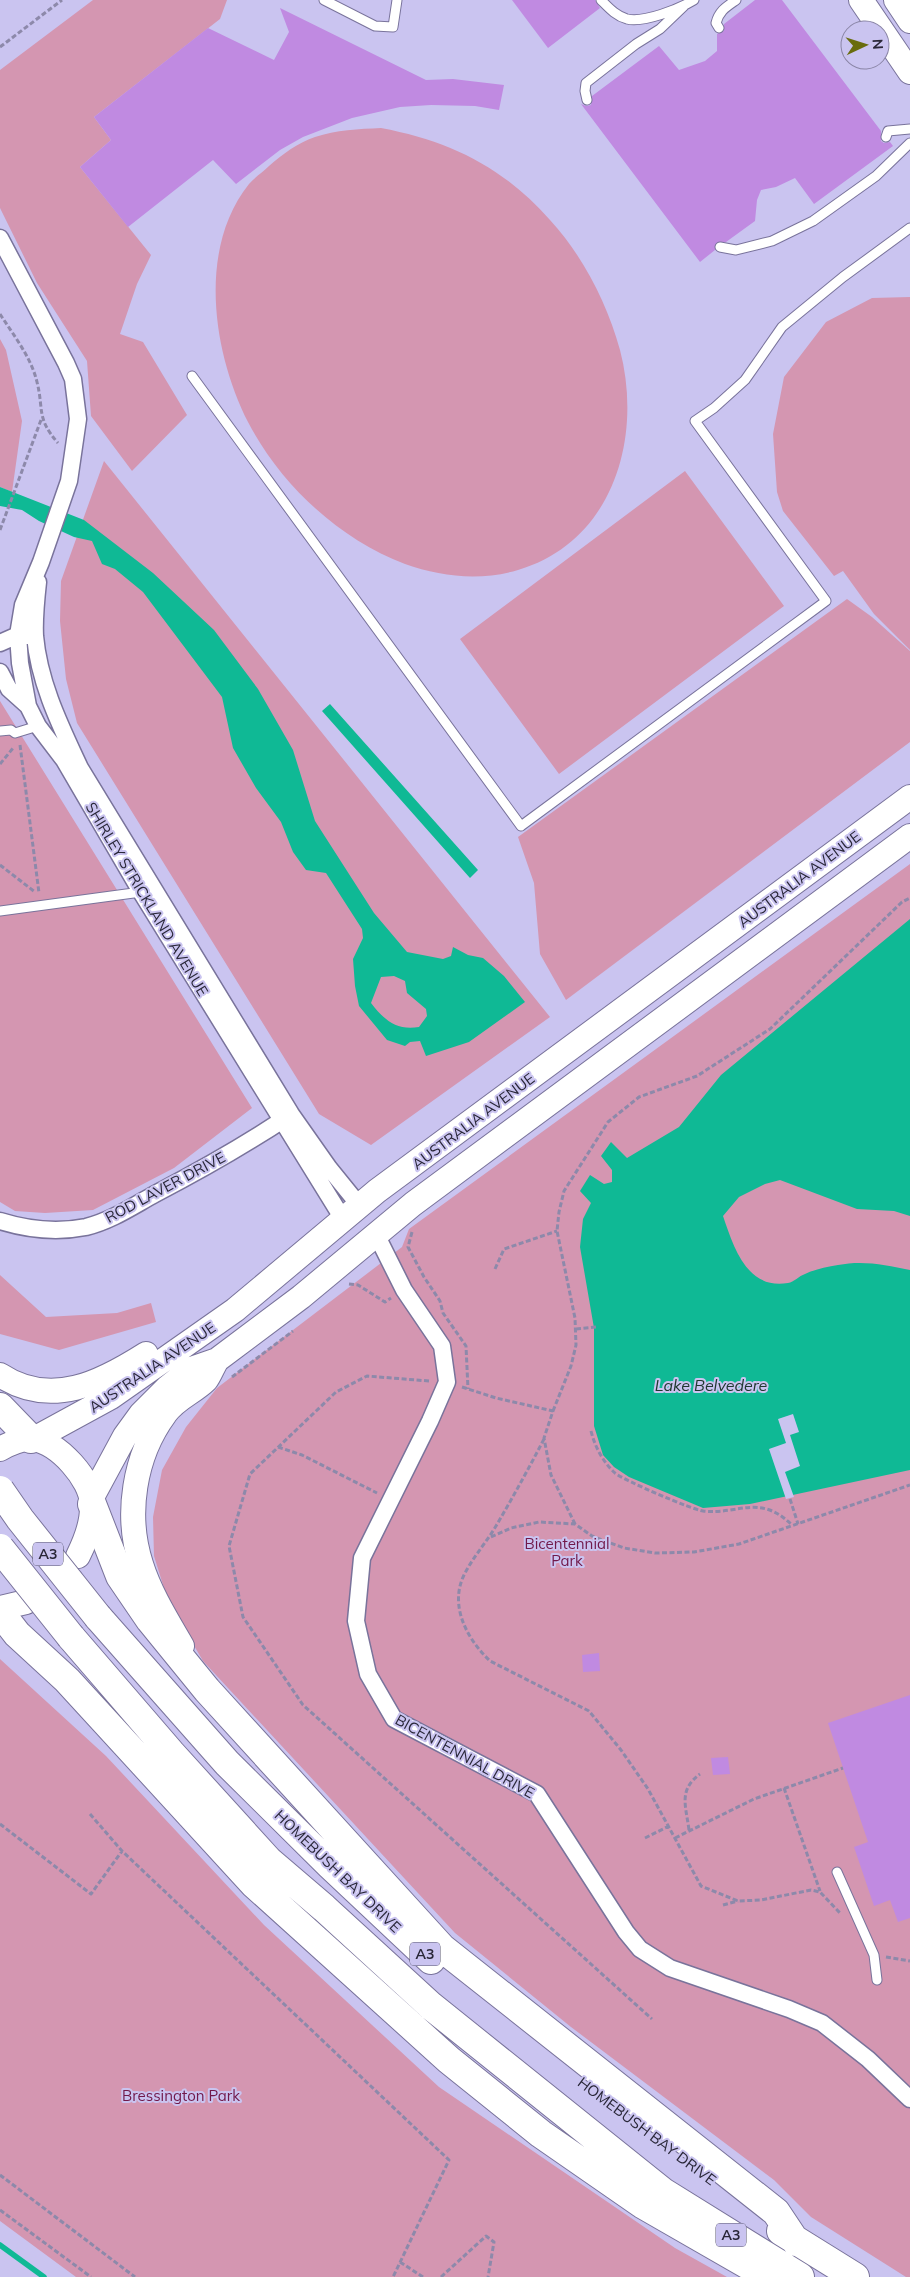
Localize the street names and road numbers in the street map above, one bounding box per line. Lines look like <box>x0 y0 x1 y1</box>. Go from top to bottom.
street label: SHIRLEY STRICKLAND AVENUE <box>81 799 213 1000</box>
street label: AUSTRALIA AVENUE <box>734 827 864 931</box>
street label: AUSTRALIA AVENUE <box>408 1069 538 1173</box>
street label: ROD LAVER DRIVE <box>102 1147 229 1227</box>
street label: AUSTRALIA AVENUE <box>85 1317 219 1416</box>
road number: A3 <box>33 1542 63 1566</box>
street label: BICENTENNIAL DRIVE <box>392 1710 538 1802</box>
street label: HOMEBUSH BAY DRIVE <box>271 1806 405 1937</box>
road number: A3 <box>410 1942 440 1966</box>
street label: HOMEBUSH BAY DRIVE <box>574 2073 720 2189</box>
road number: A3 <box>716 2224 746 2246</box>

